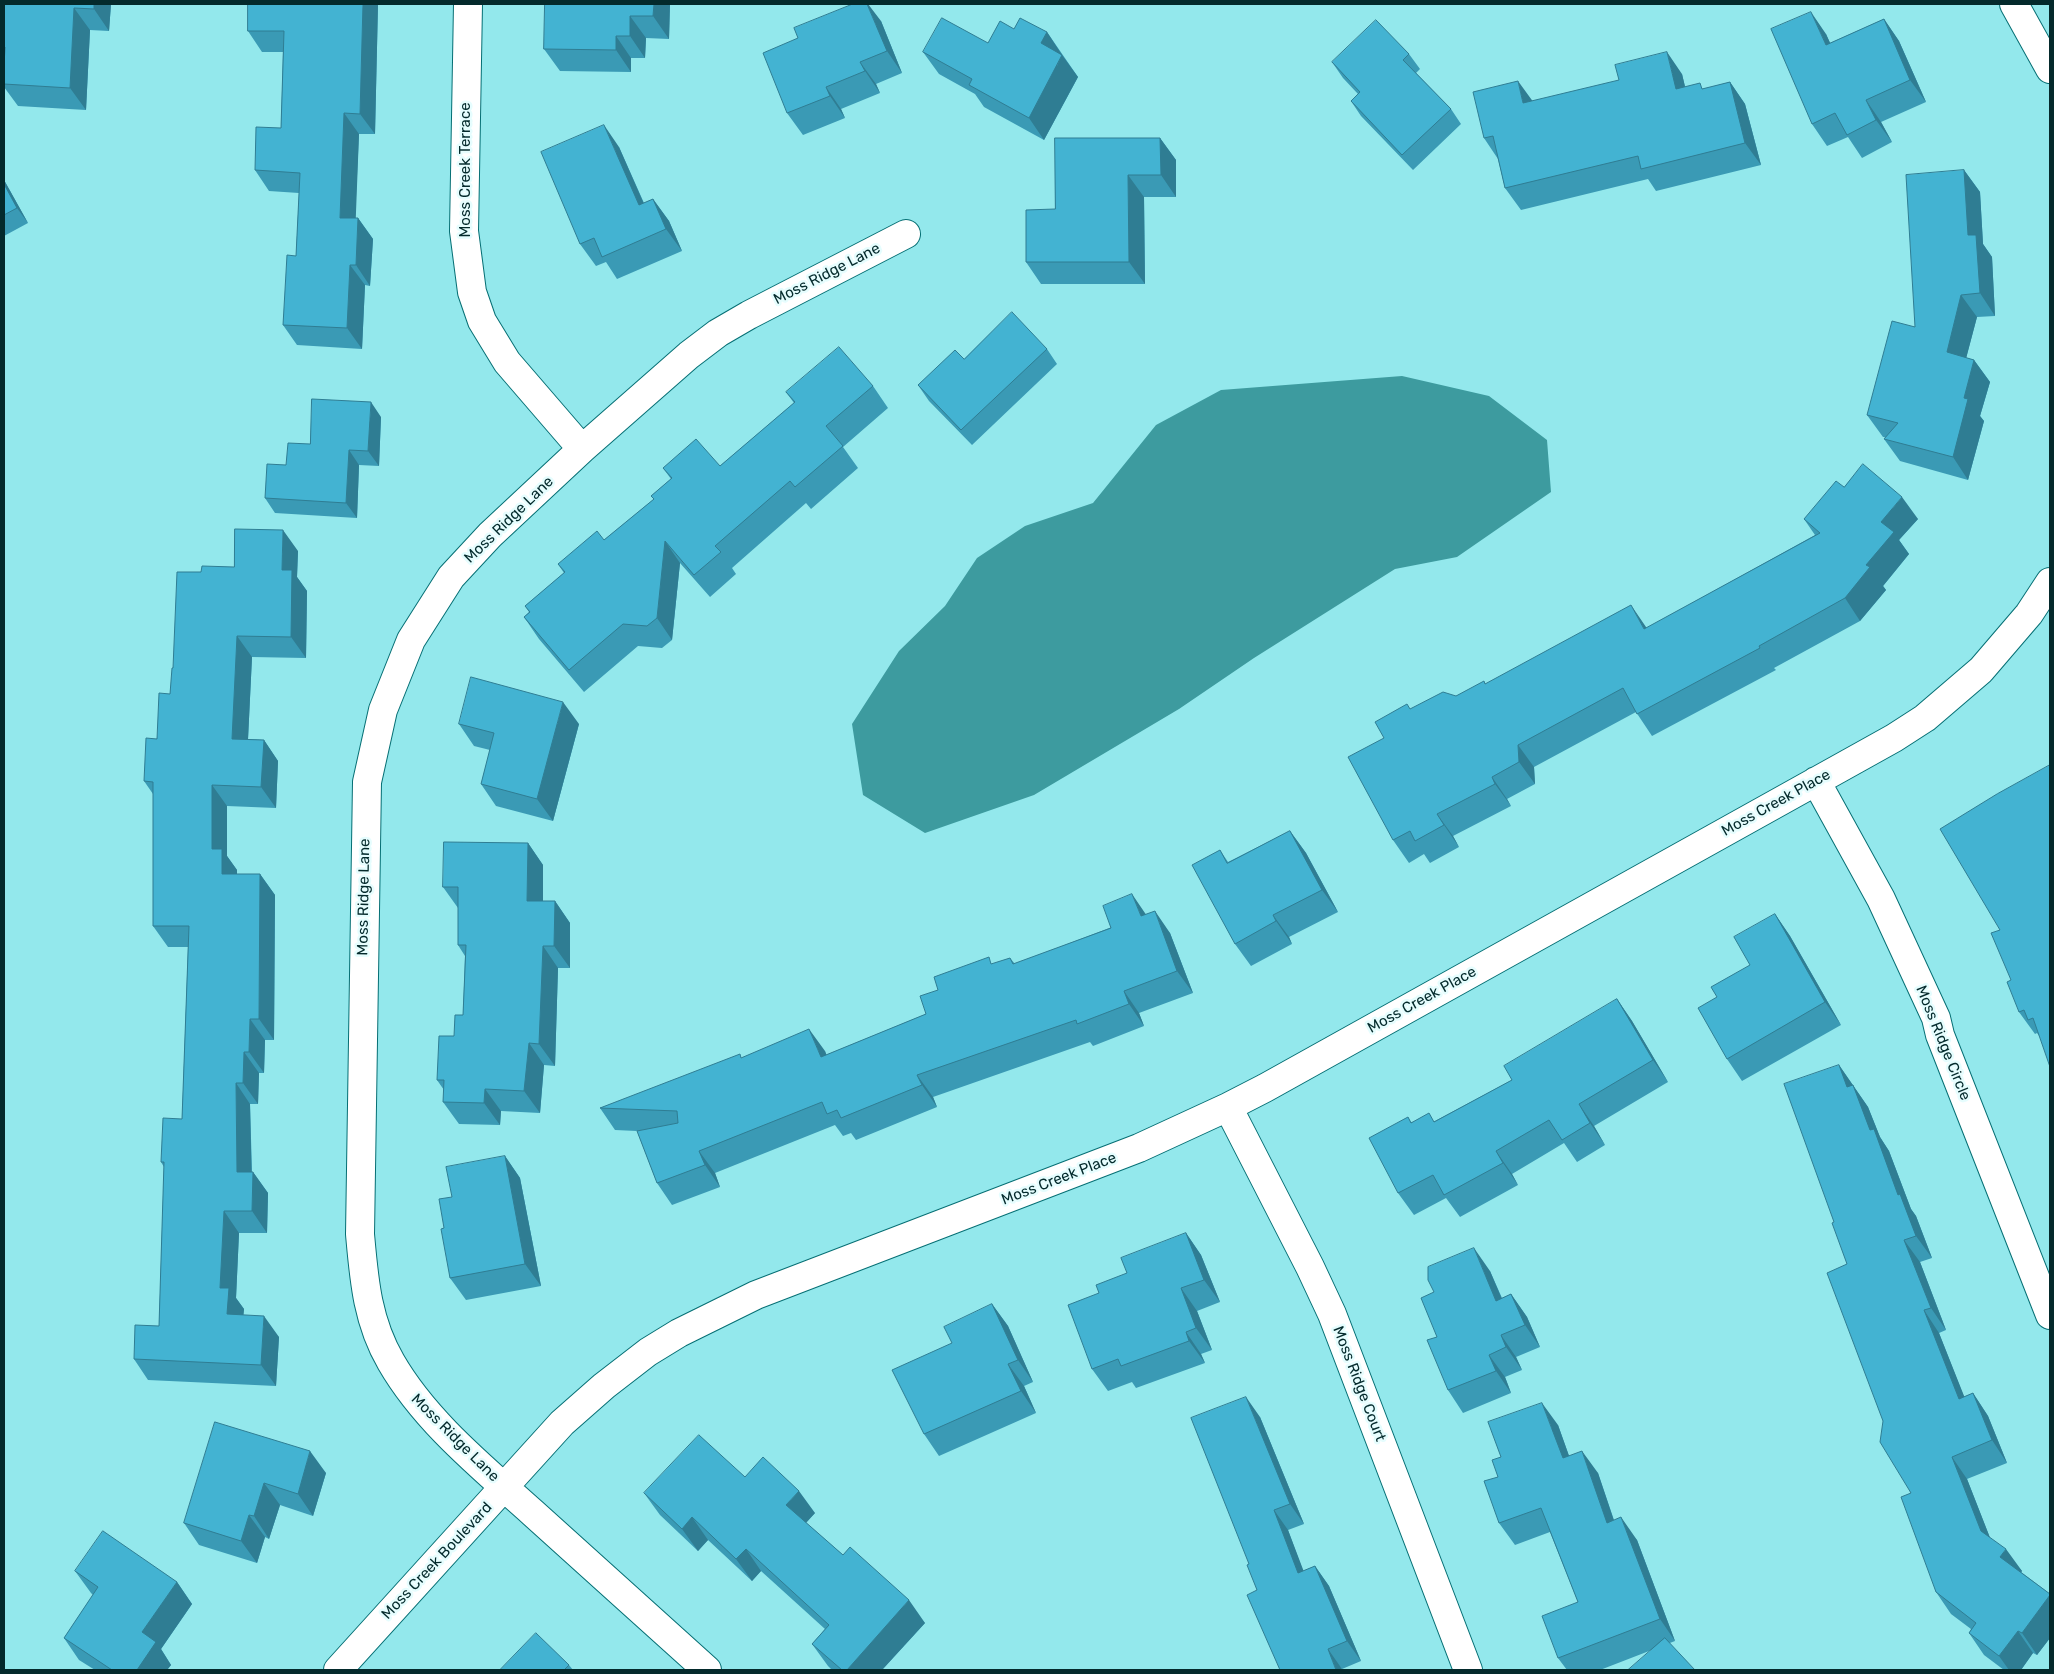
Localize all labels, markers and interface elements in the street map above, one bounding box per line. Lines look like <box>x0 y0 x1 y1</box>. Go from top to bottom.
street label: Moss Creek Terrace <box>457 102 475 238</box>
street label: Moss Ridge Lane <box>771 239 883 309</box>
street label: Moss Ridge Lane <box>461 473 557 567</box>
street label: Moss Creek Place <box>1719 766 1833 840</box>
street label: Moss Ridge Lane <box>354 838 374 956</box>
street label: Moss Creek Place <box>1365 963 1479 1037</box>
street label: Moss Ridge Circle <box>1912 983 1974 1103</box>
street label: Moss Creek Place <box>999 1149 1119 1209</box>
street label: Moss Ridge Court <box>1329 1324 1389 1444</box>
street label: Moss Ridge Lane <box>407 1390 503 1486</box>
street label: Moss Creek Boulevard <box>378 1499 496 1623</box>

